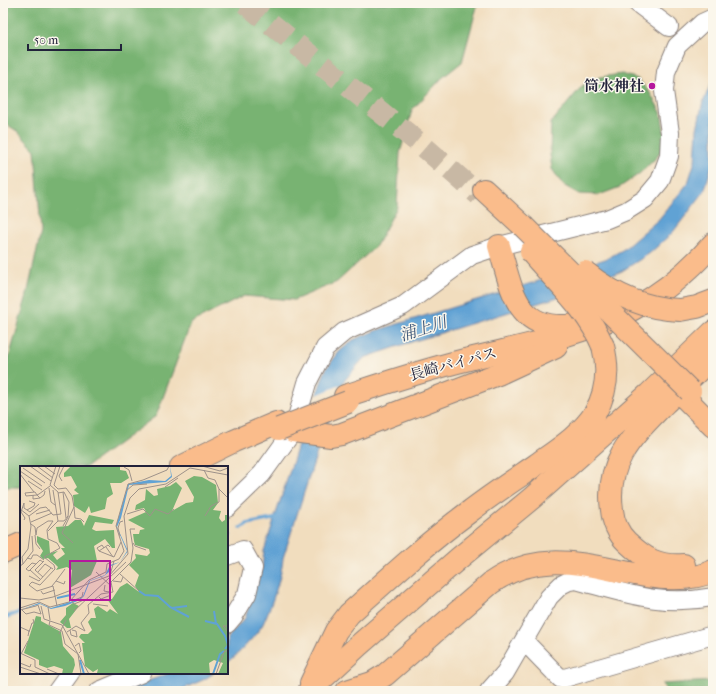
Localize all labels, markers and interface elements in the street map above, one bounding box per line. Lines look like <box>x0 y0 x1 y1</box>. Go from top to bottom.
scale bar <box>28 26 121 52</box>
text: 50 m <box>34 33 58 47</box>
place label: 筒水神社 <box>584 77 644 95</box>
marker: 筒水神社 <box>647 81 657 91</box>
water label: 浦上川 <box>397 311 451 345</box>
street label: 長崎バイパス <box>407 344 499 384</box>
inset map <box>20 466 228 674</box>

